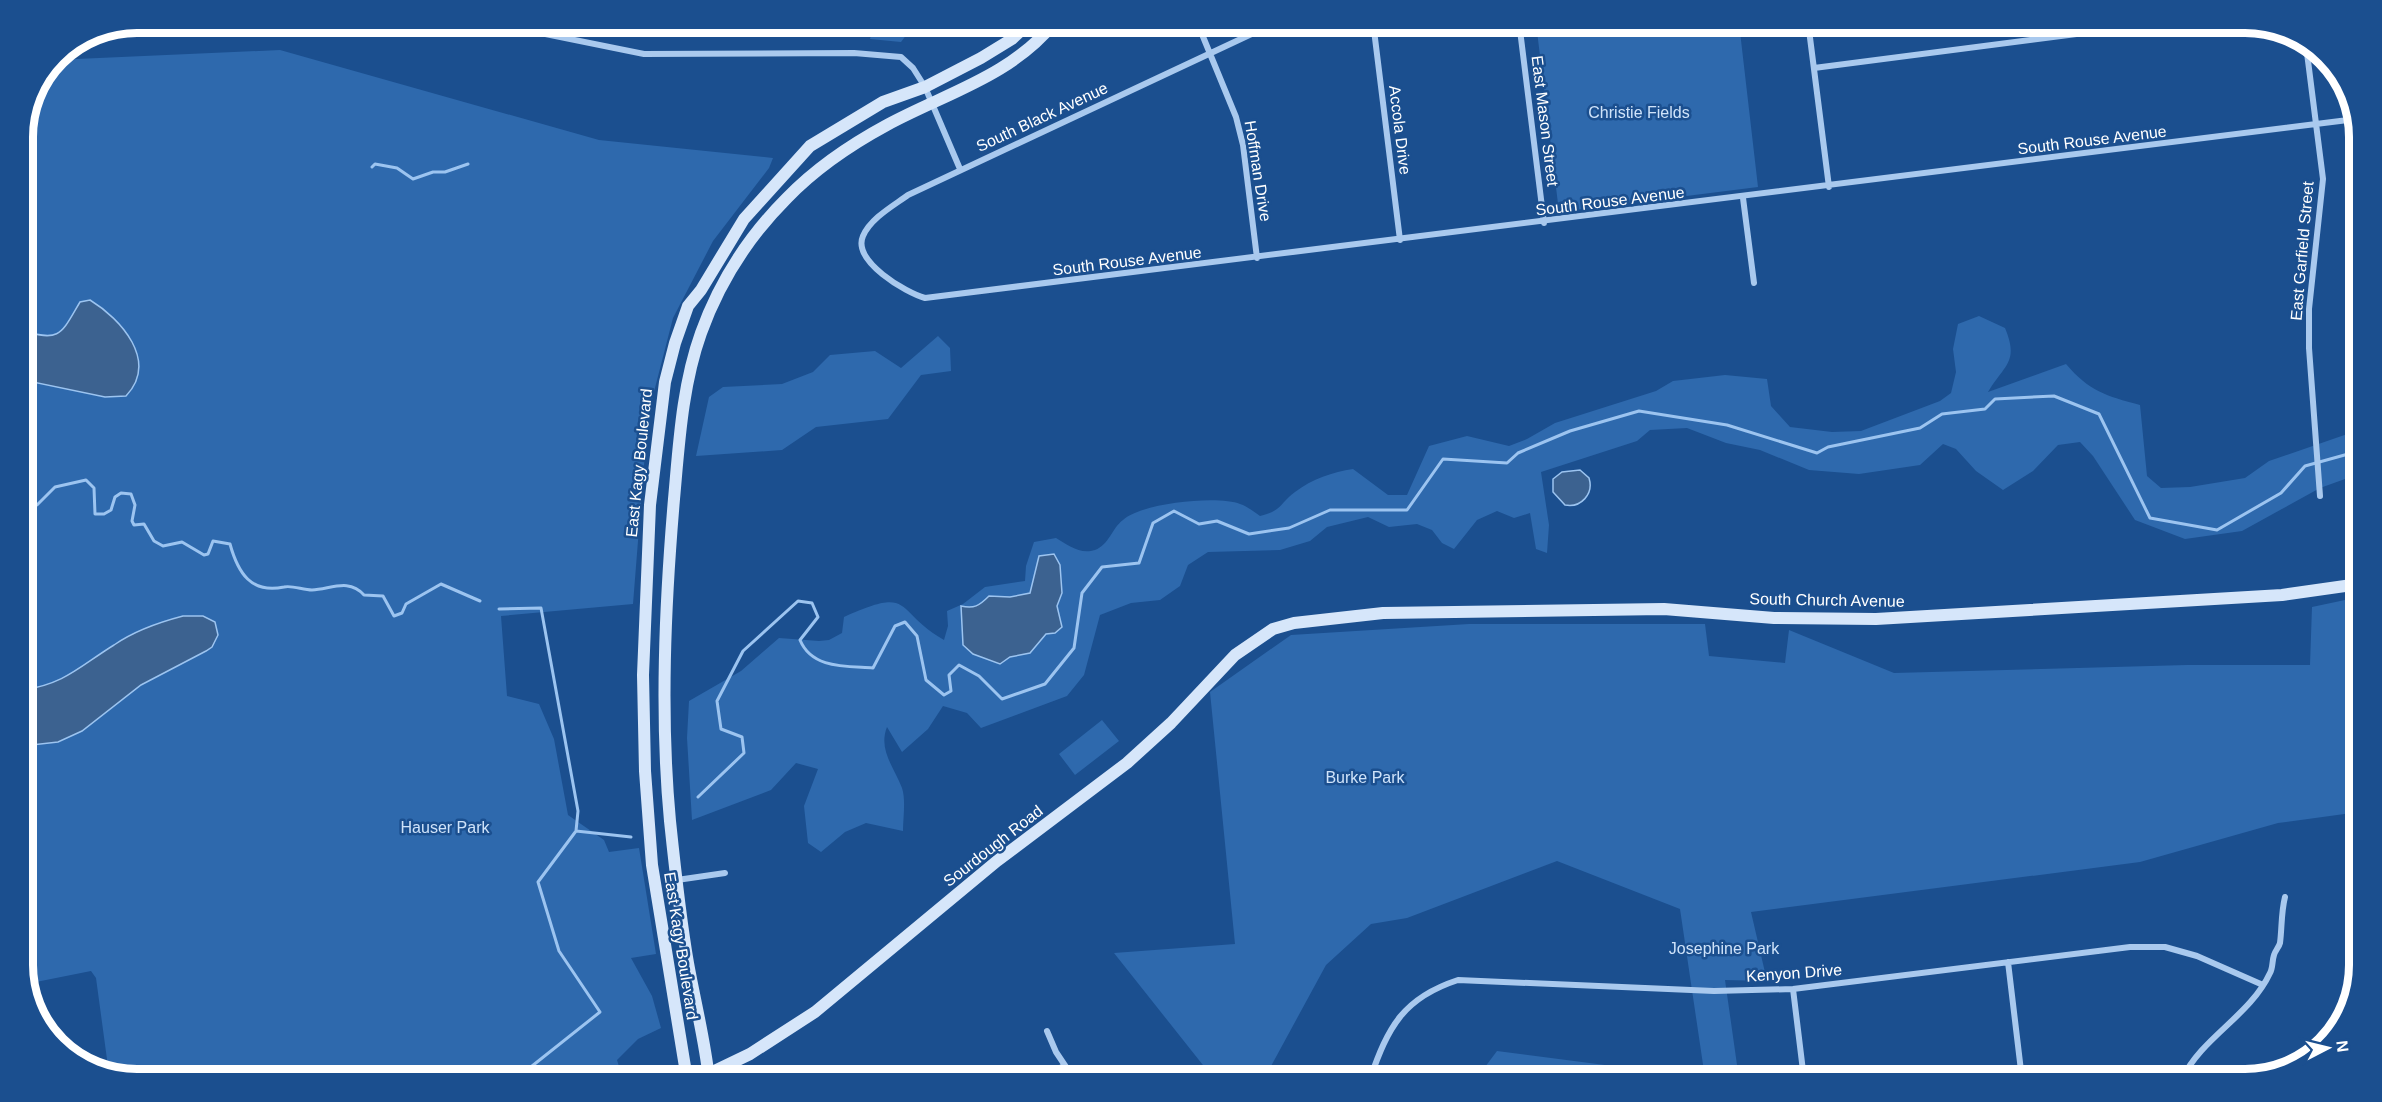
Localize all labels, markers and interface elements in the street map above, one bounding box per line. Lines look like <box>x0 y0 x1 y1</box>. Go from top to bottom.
street label: East Mason Street <box>1529 55 1562 188</box>
street label: South Black Avenue <box>974 79 1110 155</box>
street label: Accola Drive <box>1386 84 1414 176</box>
park label: Christie Fields <box>1588 104 1690 121</box>
street label: Hoffman Drive <box>1242 119 1274 223</box>
street label: South Rouse Avenue <box>2016 122 2168 158</box>
street label: East Garfield Street <box>2287 180 2317 321</box>
street label: South Rouse Avenue <box>1534 183 1686 219</box>
street label: South Rouse Avenue <box>1051 243 1203 279</box>
street label: East Kagy Boulevard <box>623 388 655 538</box>
street label: South Church Avenue <box>1749 590 1905 610</box>
park label: Burke Park <box>1325 769 1406 786</box>
street label: Sourdough Road <box>940 802 1046 890</box>
park label: Hauser Park <box>401 819 490 836</box>
street label: East Kagy Boulevard <box>661 871 701 1021</box>
park label: Josephine Park <box>1669 940 1780 957</box>
street label: Kenyon Drive <box>1746 961 1843 985</box>
north arrow <box>2298 1018 2358 1078</box>
text: N <box>2333 1039 2352 1053</box>

